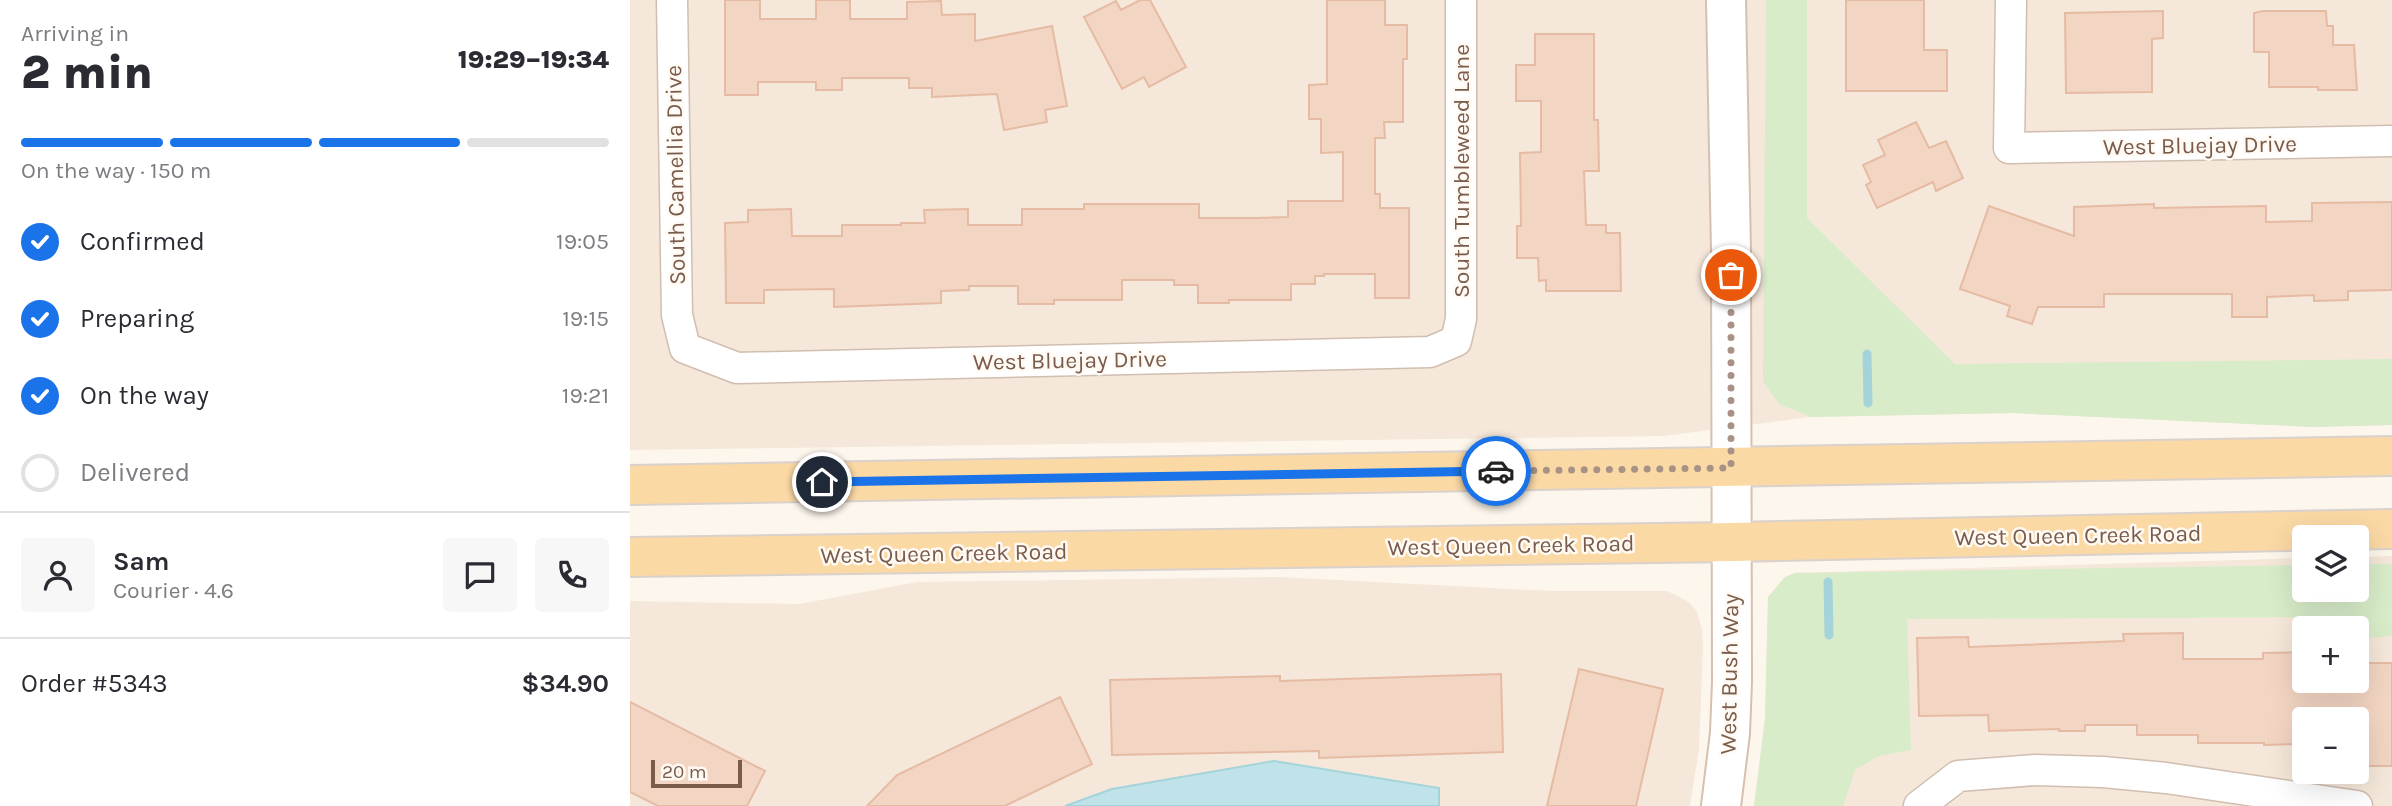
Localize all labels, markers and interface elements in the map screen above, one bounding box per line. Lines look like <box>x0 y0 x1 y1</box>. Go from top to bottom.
text: Arriving in <box>21 20 129 47</box>
text: 19:29–19:34 <box>458 44 609 75</box>
street label: South Tumbleweed Lane <box>1448 44 1475 298</box>
text: 2 min <box>21 46 153 100</box>
street label: South Camellia Drive <box>660 65 691 285</box>
street label: West Bluejay Drive <box>2103 130 2297 161</box>
text: On the way · 150 m <box>21 157 211 184</box>
icon: check <box>21 223 59 261</box>
text: Confirmed <box>80 226 205 257</box>
text: 19:05 <box>556 228 609 255</box>
pin <box>1701 245 1761 305</box>
icon: bag <box>1712 256 1750 294</box>
icon: check <box>21 300 59 338</box>
text: Preparing <box>80 303 194 334</box>
text: 19:15 <box>562 305 609 332</box>
street label: West Bluejay Drive <box>973 345 1167 376</box>
icon: check <box>21 377 59 415</box>
text: On the way <box>80 380 209 411</box>
text: 19:21 <box>562 382 609 409</box>
courier <box>1461 436 1531 506</box>
pin <box>792 452 852 512</box>
icon: car <box>1477 452 1515 490</box>
text: Delivered <box>80 457 190 488</box>
icon: home <box>803 463 841 501</box>
street label: West Queen Creek Road <box>1954 520 2202 551</box>
map controls <box>2292 525 2369 784</box>
button: layers <box>2292 525 2369 602</box>
street label: West Queen Creek Road <box>1387 530 1635 561</box>
button: person <box>21 538 95 612</box>
button: chat <box>443 538 517 612</box>
button: phone <box>535 538 609 612</box>
street label: West Queen Creek Road <box>820 538 1068 569</box>
text: Sam <box>113 546 169 577</box>
text: Courier · 4.6 <box>113 577 234 604</box>
street label: West Bush Way <box>1715 593 1744 755</box>
button: + <box>2292 616 2369 693</box>
text: Order #5343 <box>21 668 168 699</box>
text: $34.90 <box>522 668 609 699</box>
button: − <box>2292 707 2369 784</box>
scale bar <box>651 757 742 789</box>
text: 20 m <box>662 761 707 783</box>

